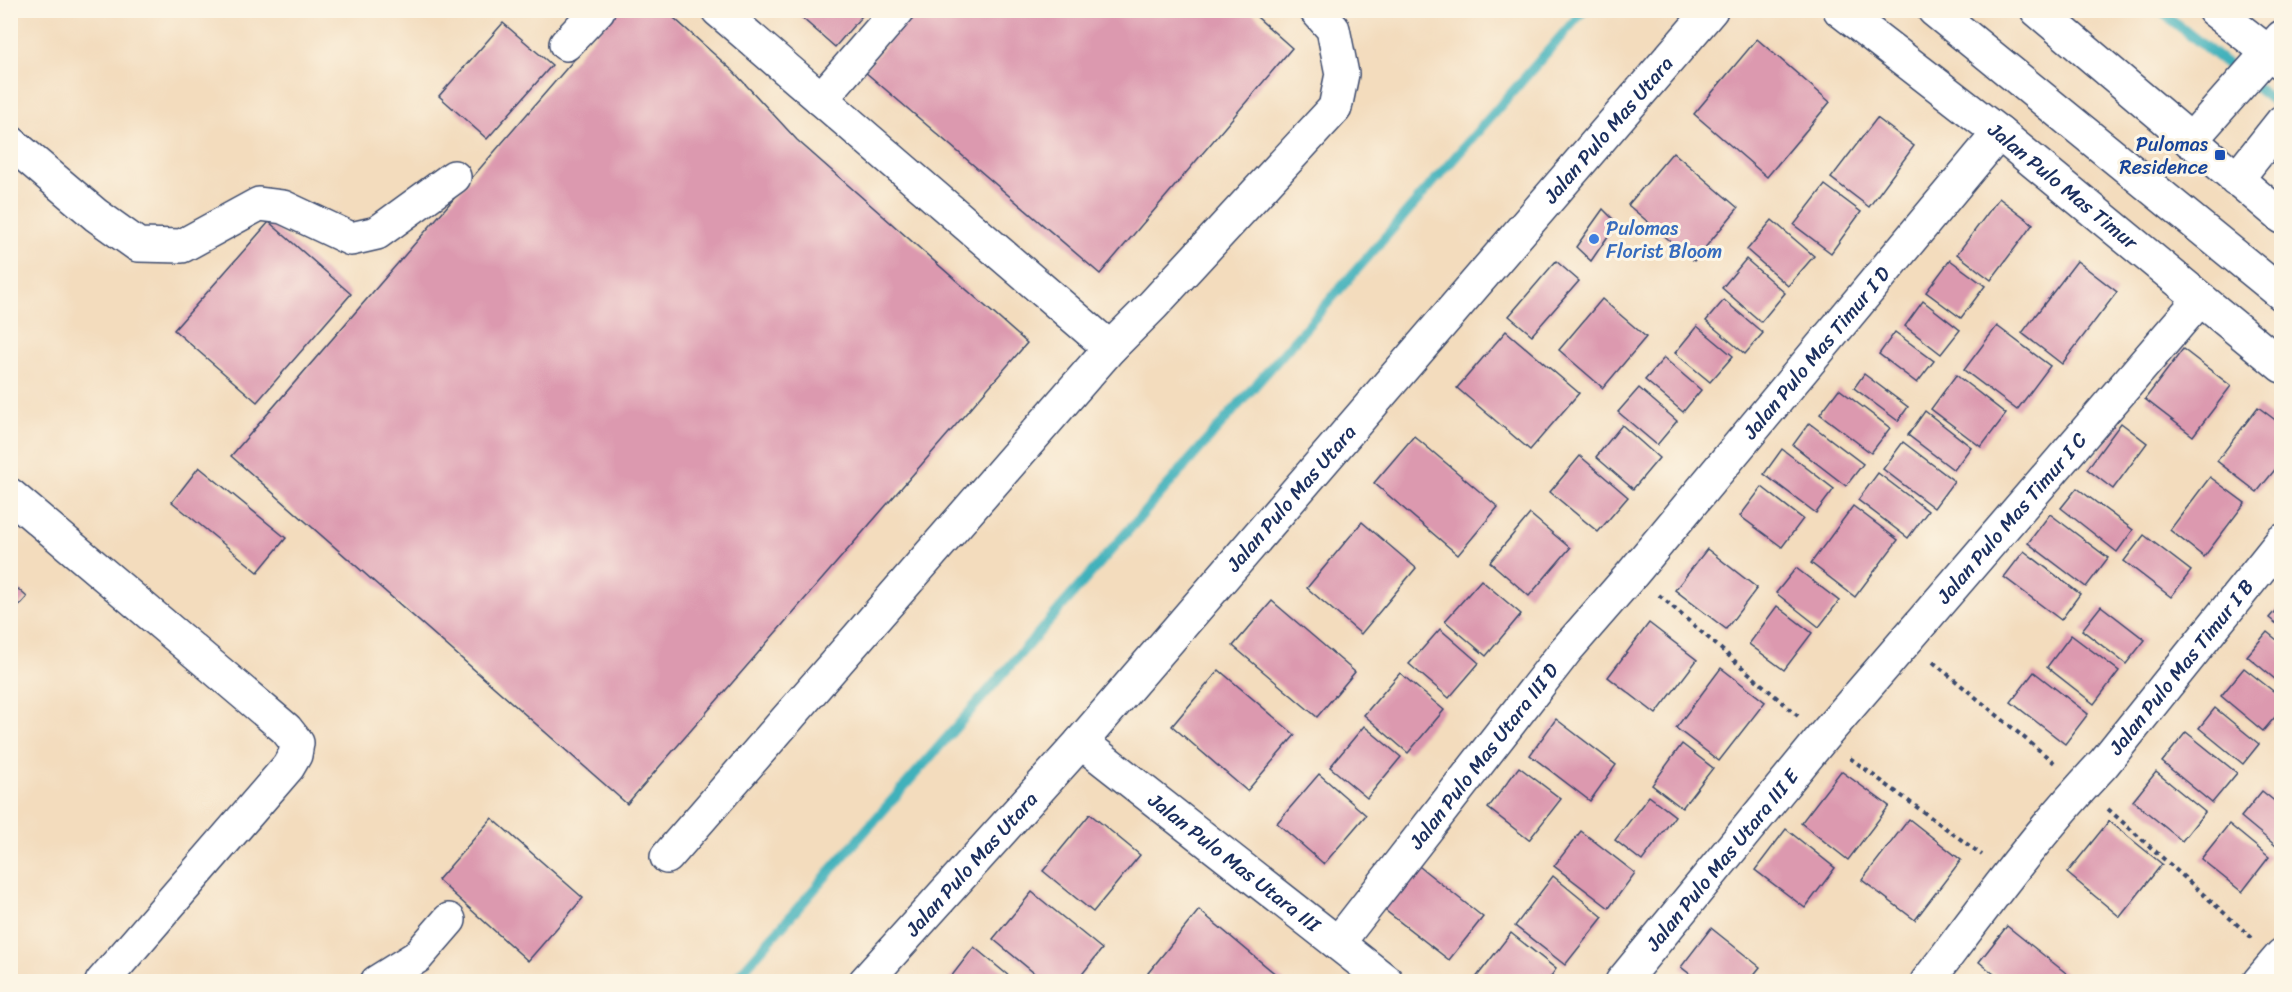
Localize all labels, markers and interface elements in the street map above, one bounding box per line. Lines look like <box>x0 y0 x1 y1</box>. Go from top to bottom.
street label: Jalan Pulo Mas Utara <box>1534 48 1682 212</box>
street label: Jalan Pulo Mas Timur <box>1979 113 2146 259</box>
place label: Pulomas Residence <box>2120 127 2209 185</box>
marker: Pulomas Residence <box>2213 148 2227 162</box>
place label: Pulomas Florist Bloom <box>1606 211 1722 269</box>
marker: Pulomas Florist Bloom <box>1587 232 1601 246</box>
street label: Jalan Pulo Mas Timur I D <box>1733 258 1899 448</box>
street label: Jalan Pulo Mas Utara <box>1217 416 1365 581</box>
street label: Jalan Pulo Mas Timur I C <box>1927 424 2096 613</box>
street label: Jalan Pulo Mas Timur I B <box>2099 571 2263 764</box>
street label: Jalan Pulo Mas Utara III D <box>1399 655 1568 858</box>
street label: Jalan Pulo Mas Utara III E <box>1636 760 1809 960</box>
street label: Jalan Pulo Mas Utara <box>896 783 1047 946</box>
street label: Jalan Pulo Mas Utara III <box>1139 783 1329 942</box>

